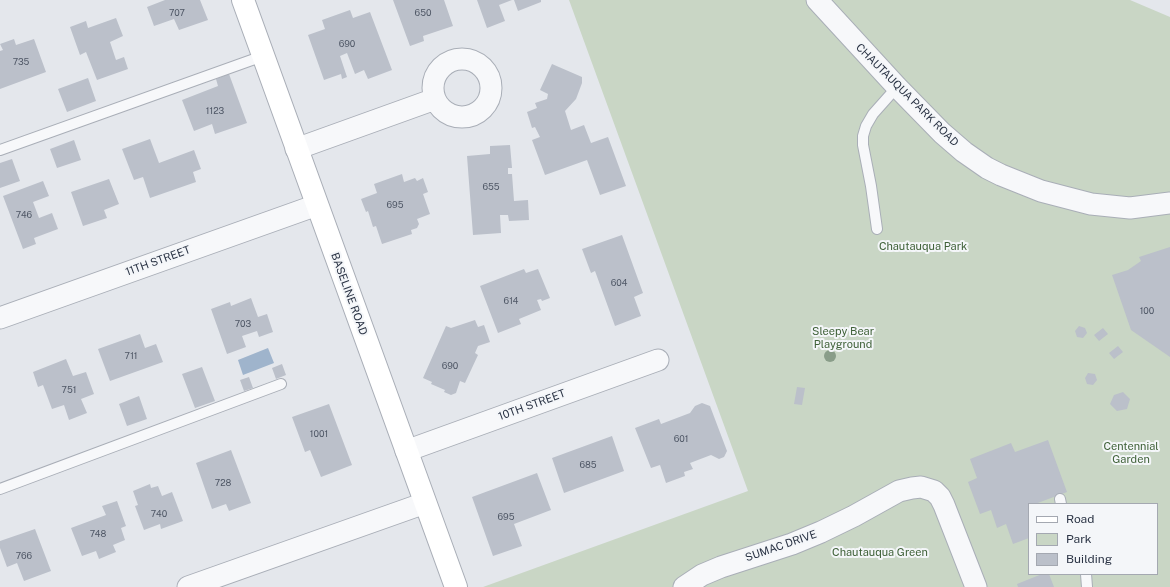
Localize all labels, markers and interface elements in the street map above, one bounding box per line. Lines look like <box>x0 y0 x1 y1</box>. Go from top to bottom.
house number: 707 <box>169 8 185 18</box>
house number: 650 <box>415 8 431 18</box>
house number: 690 <box>339 39 355 49</box>
street label: CHAUTAUQUA PARK ROAD <box>853 41 961 149</box>
house number: 735 <box>13 57 29 67</box>
house number: 1123 <box>206 106 224 116</box>
house number: 655 <box>482 182 500 192</box>
house number: 695 <box>387 200 403 210</box>
house number: 746 <box>16 210 32 220</box>
park label: Chautauqua Park <box>879 240 967 254</box>
street label: 11TH STREET <box>124 243 192 279</box>
street label: BASELINE ROAD <box>328 251 370 337</box>
house number: 604 <box>611 278 627 288</box>
house number: 614 <box>504 296 518 306</box>
house number: 100 <box>1140 306 1154 316</box>
house number: 703 <box>235 319 251 329</box>
park label: Sleepy Bear Playground <box>812 325 874 351</box>
house number: 711 <box>125 351 137 361</box>
house number: 690 <box>442 361 458 371</box>
house number: 751 <box>62 385 76 395</box>
street label: 10TH STREET <box>497 387 567 423</box>
house number: 1001 <box>310 429 328 439</box>
house number: 601 <box>674 434 688 444</box>
park label: Centennial Garden <box>1103 440 1159 466</box>
house number: 685 <box>579 460 597 470</box>
house number: 728 <box>215 478 231 488</box>
legend <box>1028 503 1158 575</box>
house number: 740 <box>151 509 167 519</box>
house number: 695 <box>498 512 514 522</box>
text: Road <box>1066 512 1094 526</box>
street label: SUMAC DRIVE <box>743 528 819 564</box>
house number: 748 <box>90 529 106 539</box>
text: Park <box>1066 532 1092 546</box>
park label: Chautauqua Green <box>832 546 928 560</box>
house number: 766 <box>16 551 32 561</box>
text: Building <box>1066 552 1112 566</box>

